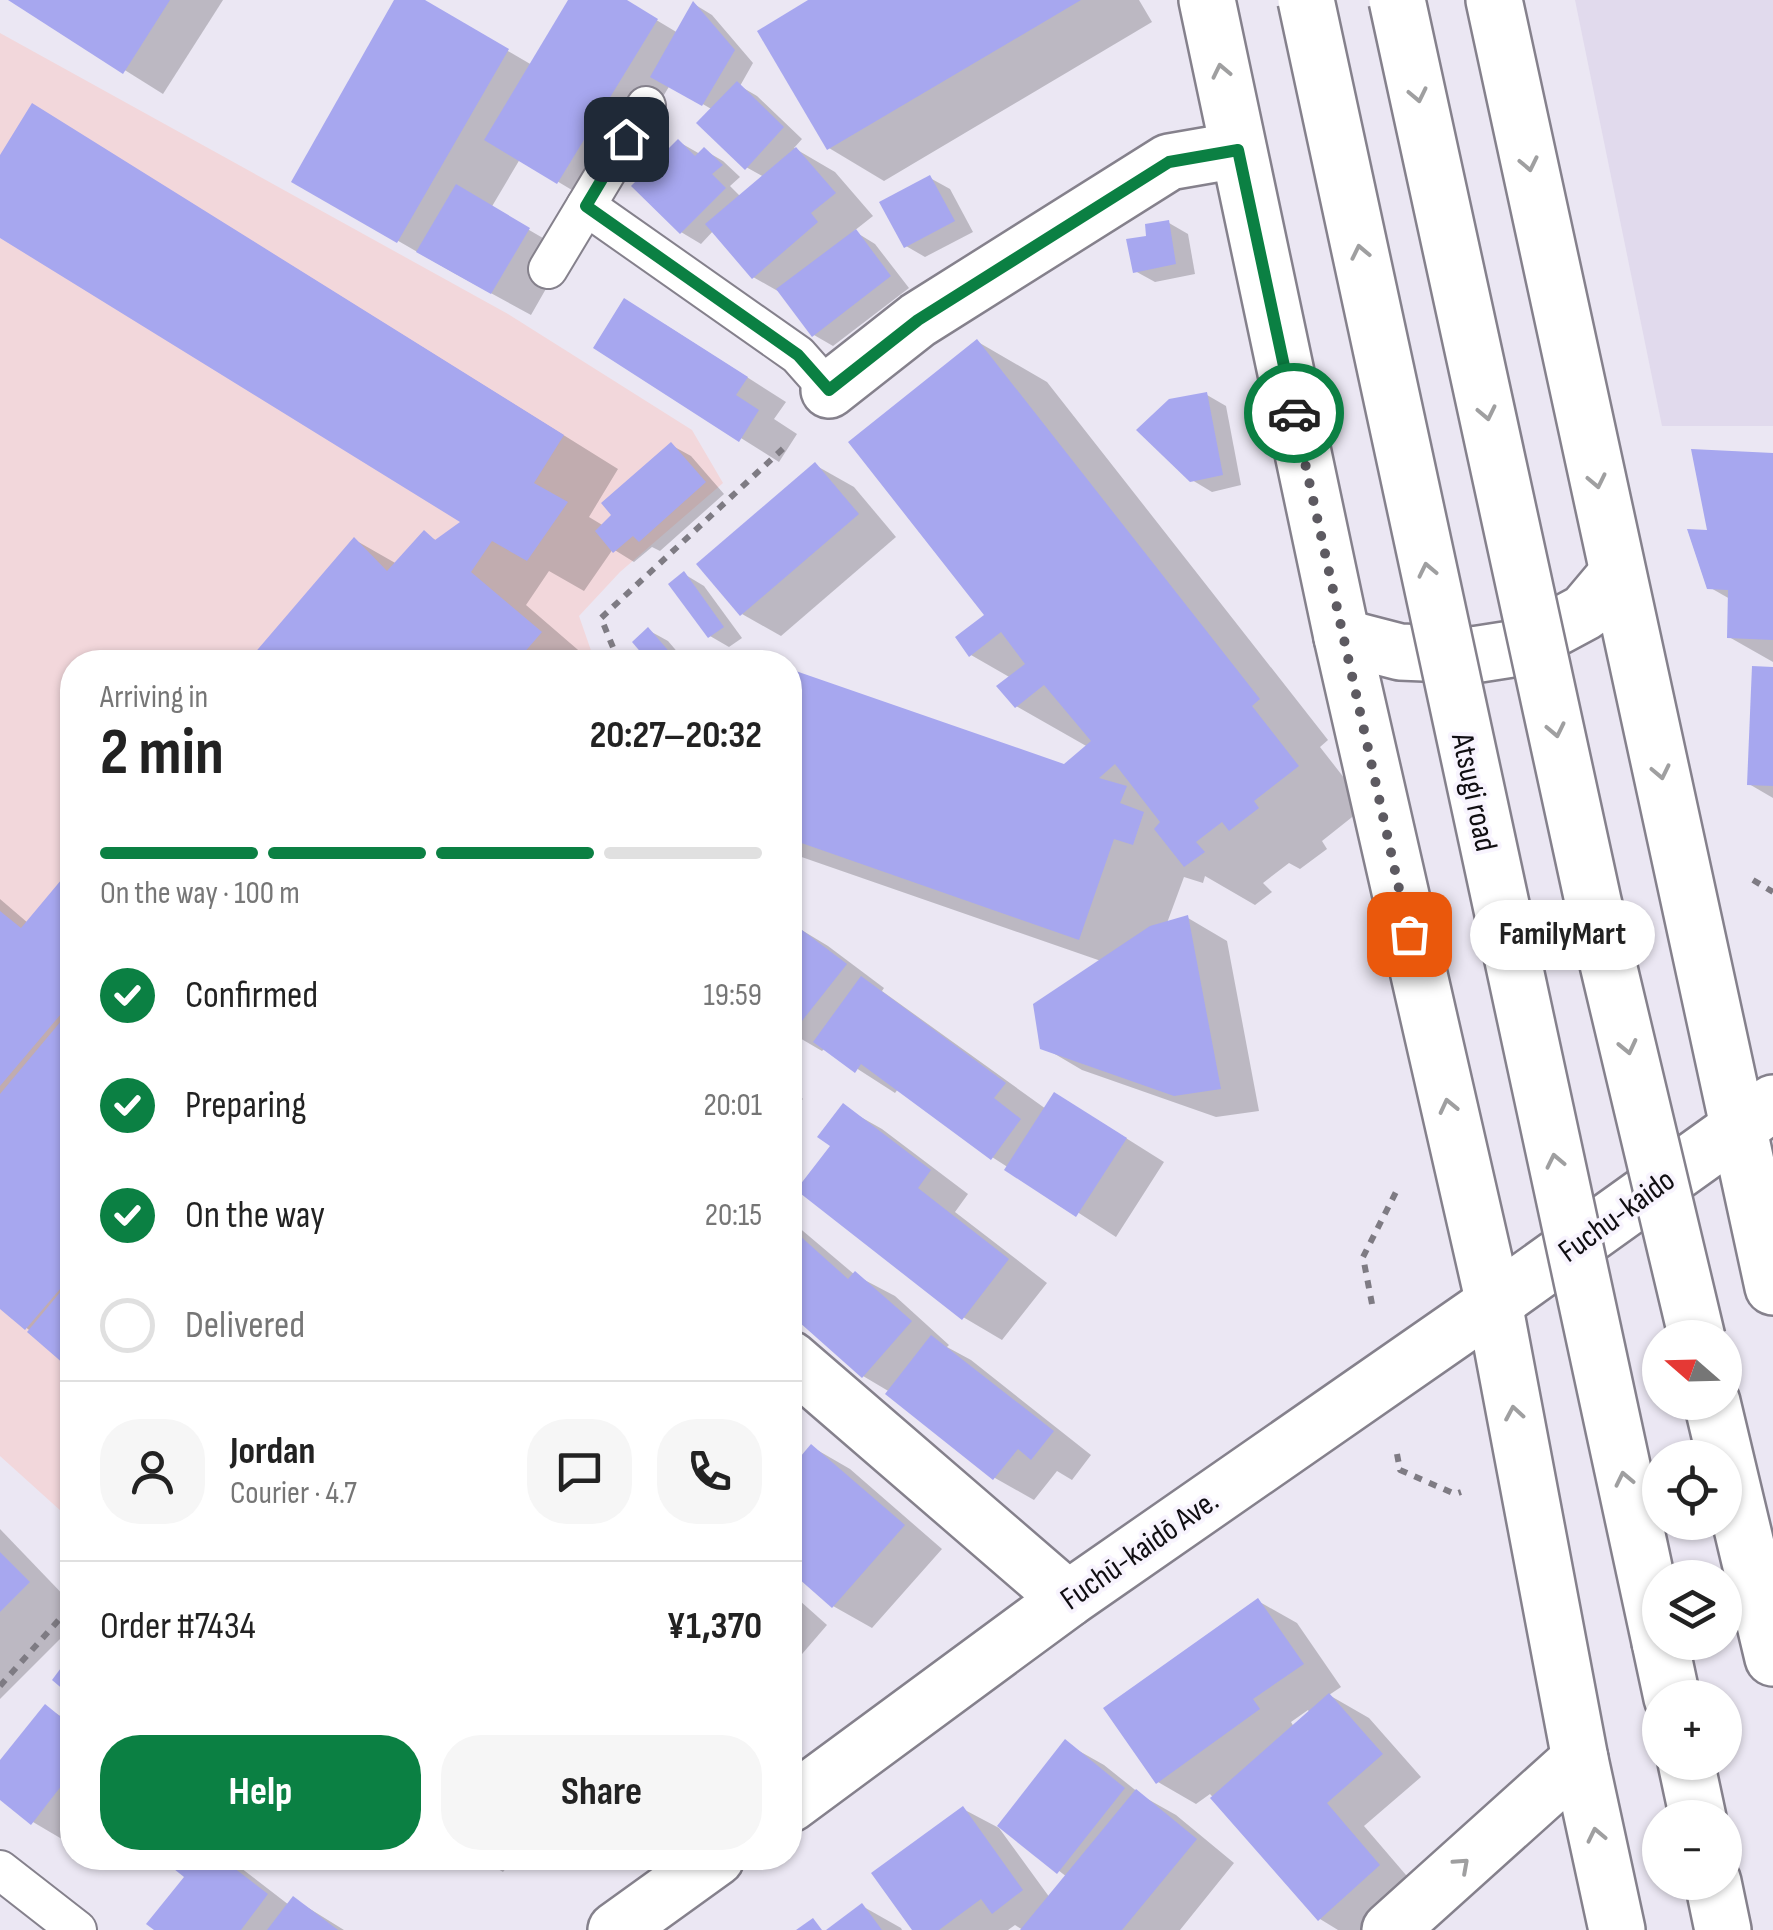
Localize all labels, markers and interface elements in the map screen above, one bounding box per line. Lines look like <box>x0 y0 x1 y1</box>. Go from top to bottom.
one-way arrow <box>1212 62 1233 79</box>
one-way arrow <box>1406 86 1427 103</box>
pin <box>584 97 669 182</box>
icon: home <box>599 112 654 167</box>
one-way arrow <box>1517 155 1538 172</box>
one-way arrow <box>1350 244 1371 261</box>
courier <box>1244 363 1344 463</box>
icon: car <box>1267 386 1322 441</box>
one-way arrow <box>1475 404 1496 421</box>
one-way arrow <box>1586 473 1607 490</box>
one-way arrow <box>1418 562 1439 579</box>
text: Arriving in <box>100 678 208 717</box>
text: 20:27–20:32 <box>590 713 762 758</box>
text: 2 min <box>100 715 224 793</box>
one-way arrow <box>1544 721 1565 738</box>
street label: Atsugi road <box>1442 729 1505 855</box>
one-way arrow <box>1649 763 1670 780</box>
text: On the way · 100 m <box>100 874 300 913</box>
pin <box>1367 892 1452 977</box>
callout: FamilyMart <box>1469 899 1654 969</box>
icon: bag <box>1382 907 1437 962</box>
text: FamilyMart <box>1499 915 1626 954</box>
icon: check <box>100 968 155 1023</box>
text: Confirmed <box>185 973 318 1018</box>
text: 19:59 <box>704 976 762 1015</box>
one-way arrow <box>1616 1038 1637 1055</box>
icon: check <box>100 1078 155 1133</box>
text: Preparing <box>185 1083 306 1128</box>
text: 20:01 <box>703 1086 762 1125</box>
one-way arrow <box>1439 1098 1460 1115</box>
one-way arrow <box>1546 1153 1567 1170</box>
street label: Fuchu-kaido <box>1551 1161 1683 1271</box>
icon: check <box>100 1188 155 1243</box>
text: On the way <box>185 1193 325 1238</box>
text: 20:15 <box>705 1196 762 1235</box>
text: Delivered <box>185 1303 305 1348</box>
north arrow <box>1642 1320 1742 1420</box>
map controls <box>1642 1320 1742 1900</box>
one-way arrow <box>1504 1404 1525 1421</box>
button: person <box>100 1419 205 1524</box>
button: chat <box>527 1419 632 1524</box>
button: phone <box>657 1419 762 1524</box>
text: Jordan <box>230 1429 315 1474</box>
button: locate <box>1642 1440 1742 1540</box>
one-way arrow <box>1615 1471 1636 1488</box>
text: Courier · 4.7 <box>230 1474 357 1513</box>
street label: Fuchū-kaidō Ave. <box>1053 1482 1226 1619</box>
button: layers <box>1642 1560 1742 1660</box>
text: Order #7434 <box>100 1604 256 1649</box>
text: ¥1,370 <box>667 1604 762 1649</box>
button: + <box>1642 1680 1742 1780</box>
button: Help <box>100 1735 421 1850</box>
button: Share <box>441 1735 762 1850</box>
button: − <box>1642 1800 1742 1900</box>
one-way arrow <box>1587 1827 1608 1844</box>
one-way arrow <box>1450 1858 1469 1876</box>

